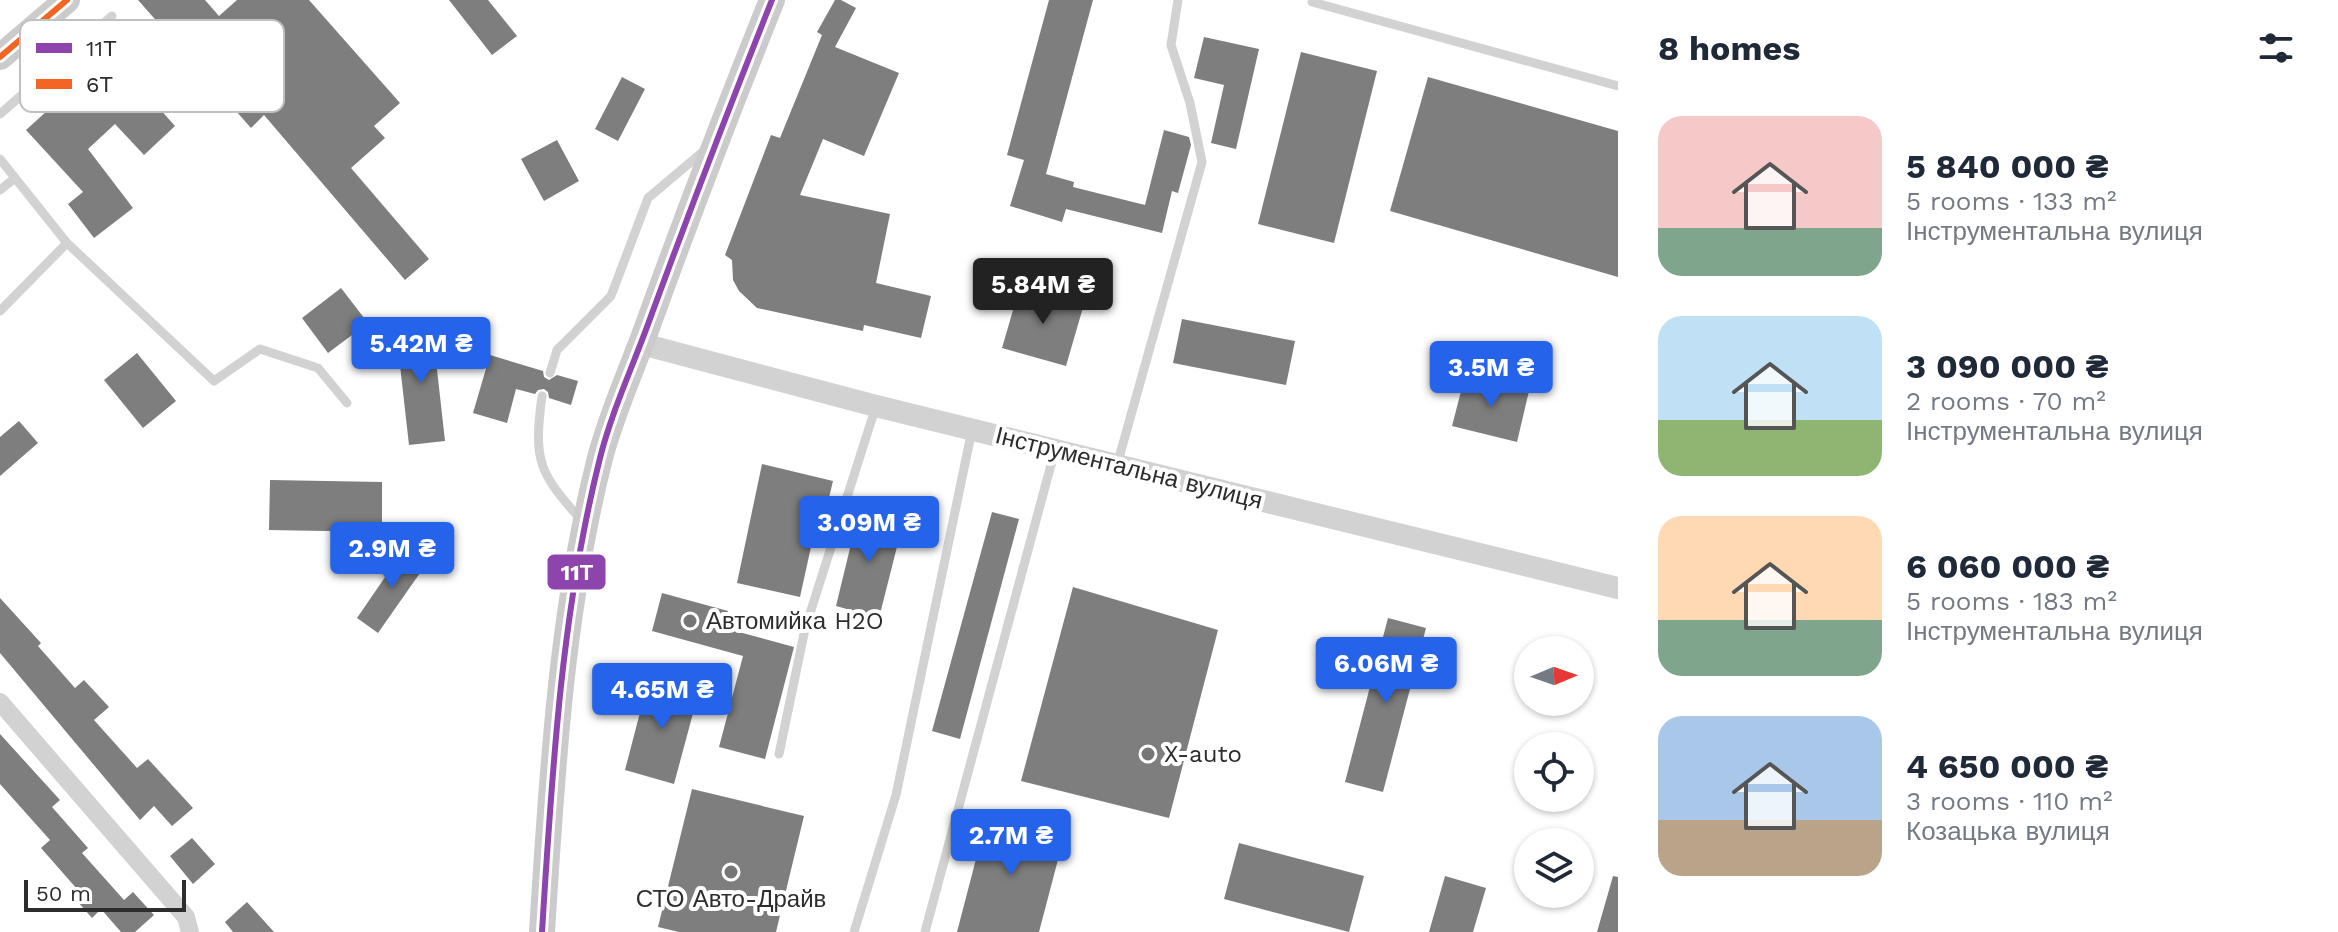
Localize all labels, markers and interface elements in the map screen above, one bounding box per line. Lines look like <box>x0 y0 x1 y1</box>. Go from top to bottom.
legend <box>20 20 284 112</box>
icon: filters <box>2254 26 2298 70</box>
text: 8 homes <box>1658 28 1800 68</box>
text: 11Т <box>86 36 117 61</box>
text: 6Т <box>86 72 113 97</box>
text: 5 840 000 ₴ <box>1906 146 2109 186</box>
icon: home <box>1722 148 1818 244</box>
text: 5 rooms · 133 m² <box>1906 186 2117 216</box>
text: Інструментальна вулиця <box>1906 216 2203 246</box>
pin: 5.84M ₴ <box>969 258 1117 326</box>
text: 5.84M ₴ <box>991 269 1095 299</box>
pin: 5.42M ₴ <box>347 317 495 385</box>
text: 5.42M ₴ <box>369 328 473 358</box>
pin: 3.5M ₴ <box>1426 341 1556 409</box>
text: 3 090 000 ₴ <box>1906 346 2108 386</box>
icon: home <box>1722 348 1818 444</box>
text: 3.5M ₴ <box>1448 352 1534 382</box>
text: 2 rooms · 70 m² <box>1906 386 2106 416</box>
text: Інструментальна вулиця <box>1906 416 2203 446</box>
street label: Інструментальна вулиця <box>993 421 1265 515</box>
pin: 3.09M ₴ <box>795 496 943 564</box>
text: 3.09M ₴ <box>817 507 921 537</box>
pin: 2.9M ₴ <box>327 522 457 590</box>
text: 2.9M ₴ <box>348 533 436 563</box>
text: 6 060 000 ₴ <box>1906 546 2109 586</box>
icon: home <box>1722 548 1818 644</box>
line badge: 11Т <box>546 553 607 591</box>
text: 11Т <box>561 560 594 585</box>
text: 5 rooms · 183 m² <box>1906 586 2117 616</box>
place label: Автомийка H2O <box>706 607 884 635</box>
marker: Автомийка H2O <box>681 612 699 630</box>
text: Інструментальна вулиця <box>1906 616 2203 646</box>
north arrow <box>1514 636 1594 716</box>
map controls <box>1514 636 1594 908</box>
pin: 6.06M ₴ <box>1312 637 1460 705</box>
text: 6.06M ₴ <box>1334 648 1438 678</box>
pin: 4.65M ₴ <box>588 663 736 731</box>
text: 4.65M ₴ <box>610 674 714 704</box>
button: locate <box>1514 732 1594 812</box>
place label: X-auto <box>1164 740 1242 768</box>
marker: X-auto <box>1139 745 1157 763</box>
text: 4 650 000 ₴ <box>1906 746 2108 786</box>
icon: home <box>1722 748 1818 844</box>
text: 3 rooms · 110 m² <box>1906 786 2113 816</box>
pin: 2.7M ₴ <box>946 809 1076 877</box>
text: Козацька вулиця <box>1906 816 2110 846</box>
text: 2.7M ₴ <box>969 820 1053 850</box>
button: layers <box>1514 828 1594 908</box>
marker: СТО Авто-Драйв <box>722 863 740 881</box>
scale bar <box>24 876 186 912</box>
text: 50 m <box>36 881 91 906</box>
place label: СТО Авто-Драйв <box>636 885 826 913</box>

